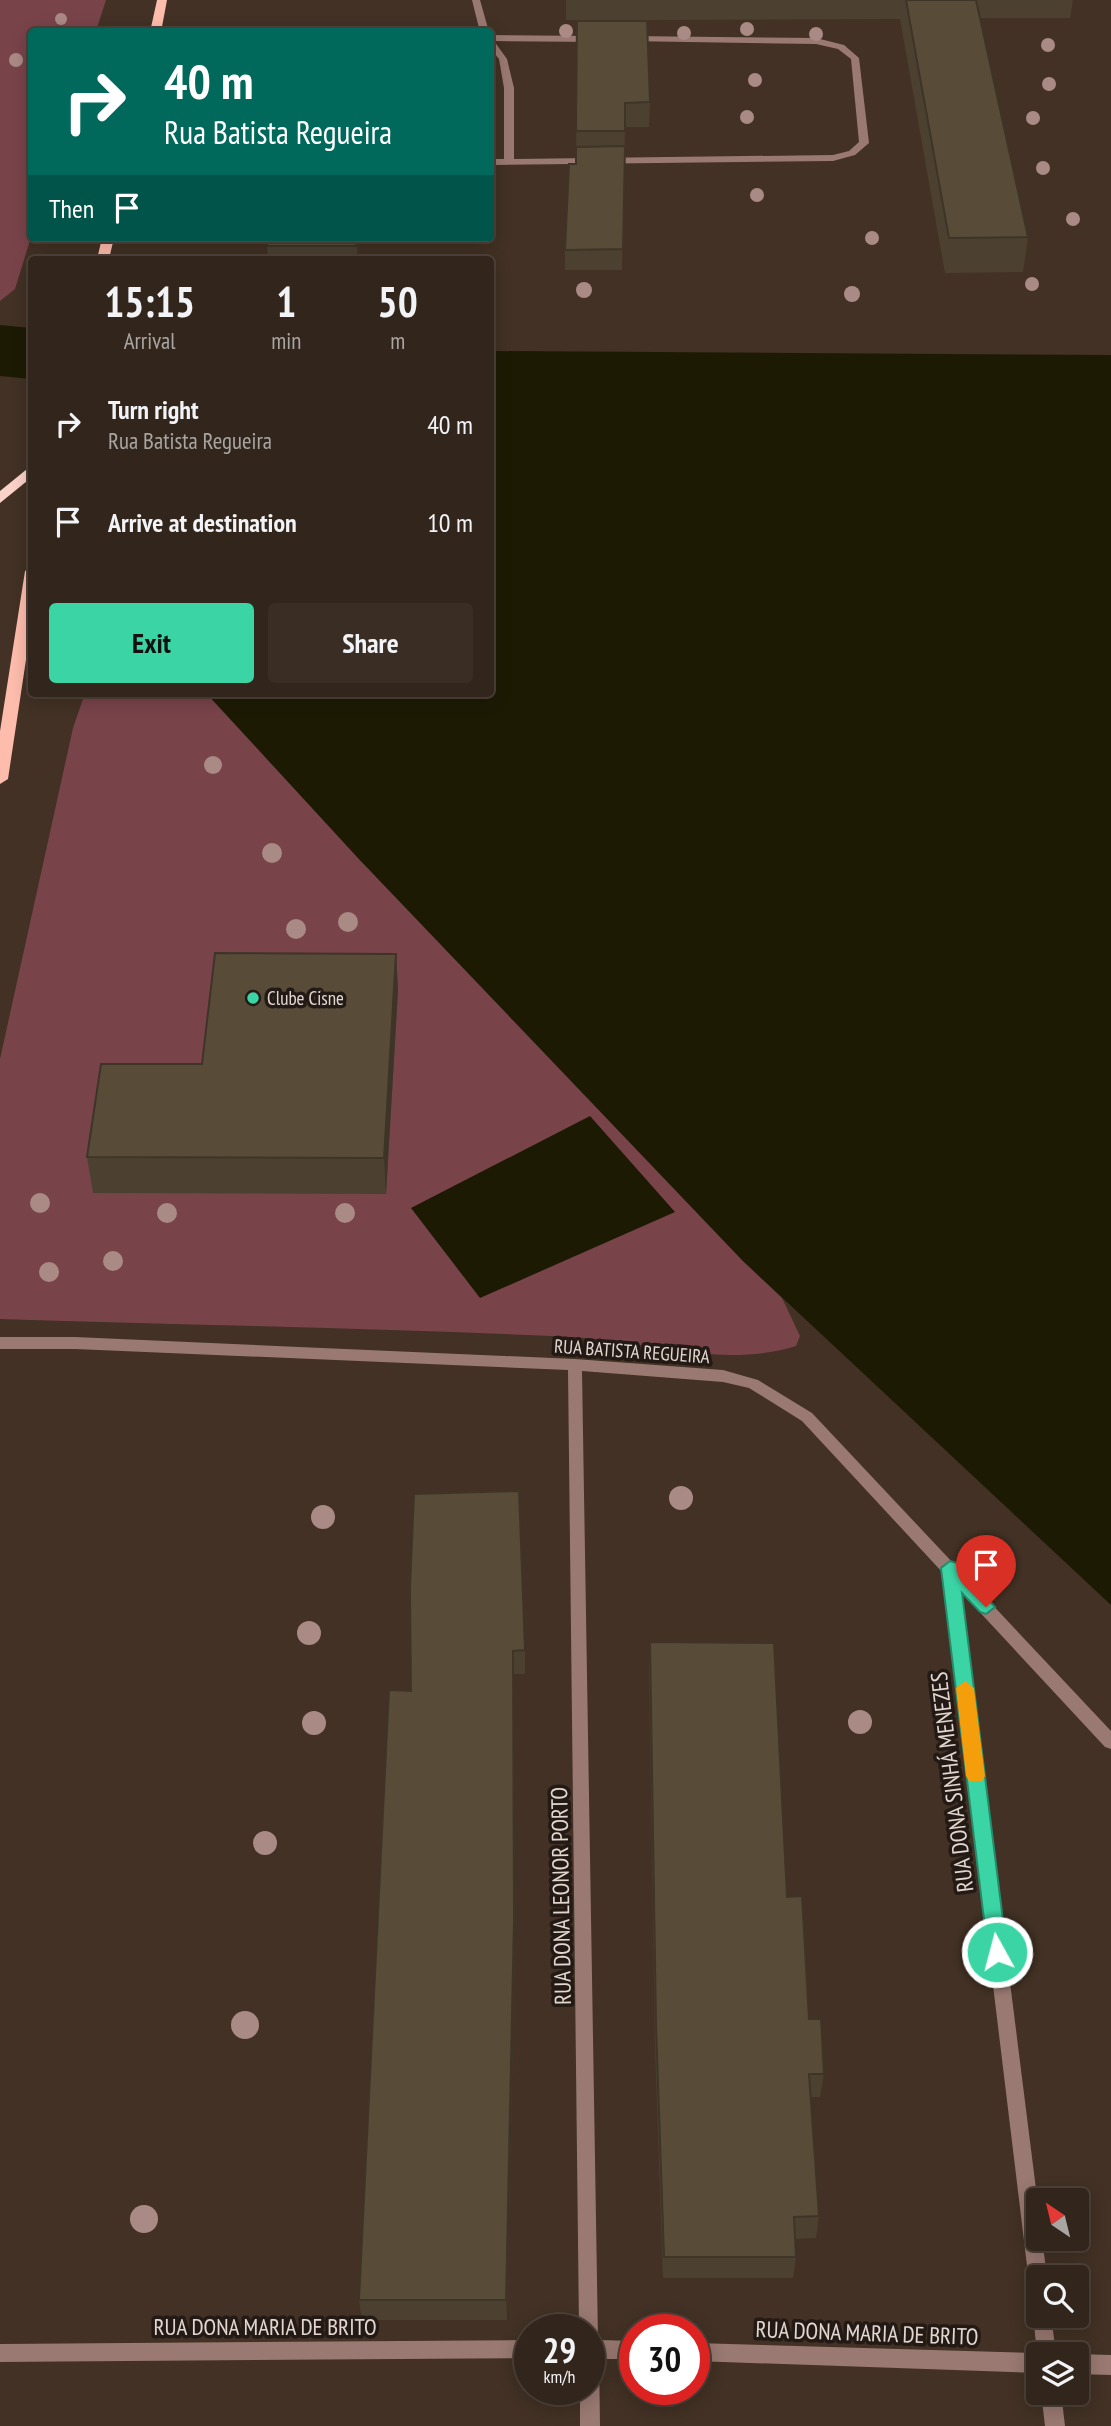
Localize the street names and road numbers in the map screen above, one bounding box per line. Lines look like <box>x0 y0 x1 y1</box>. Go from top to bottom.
street label: RUA BATISTA REGUEIRA <box>553 1334 711 1368</box>
street label: RUA DONA SINHÁ MENEZES <box>924 1670 979 1894</box>
street label: RUA DONA LEONOR PORTO <box>544 1787 577 2005</box>
street label: RUA DONA MARIA DE BRITO <box>153 2312 377 2341</box>
street label: RUA DONA MARIA DE BRITO <box>755 2314 979 2351</box>

